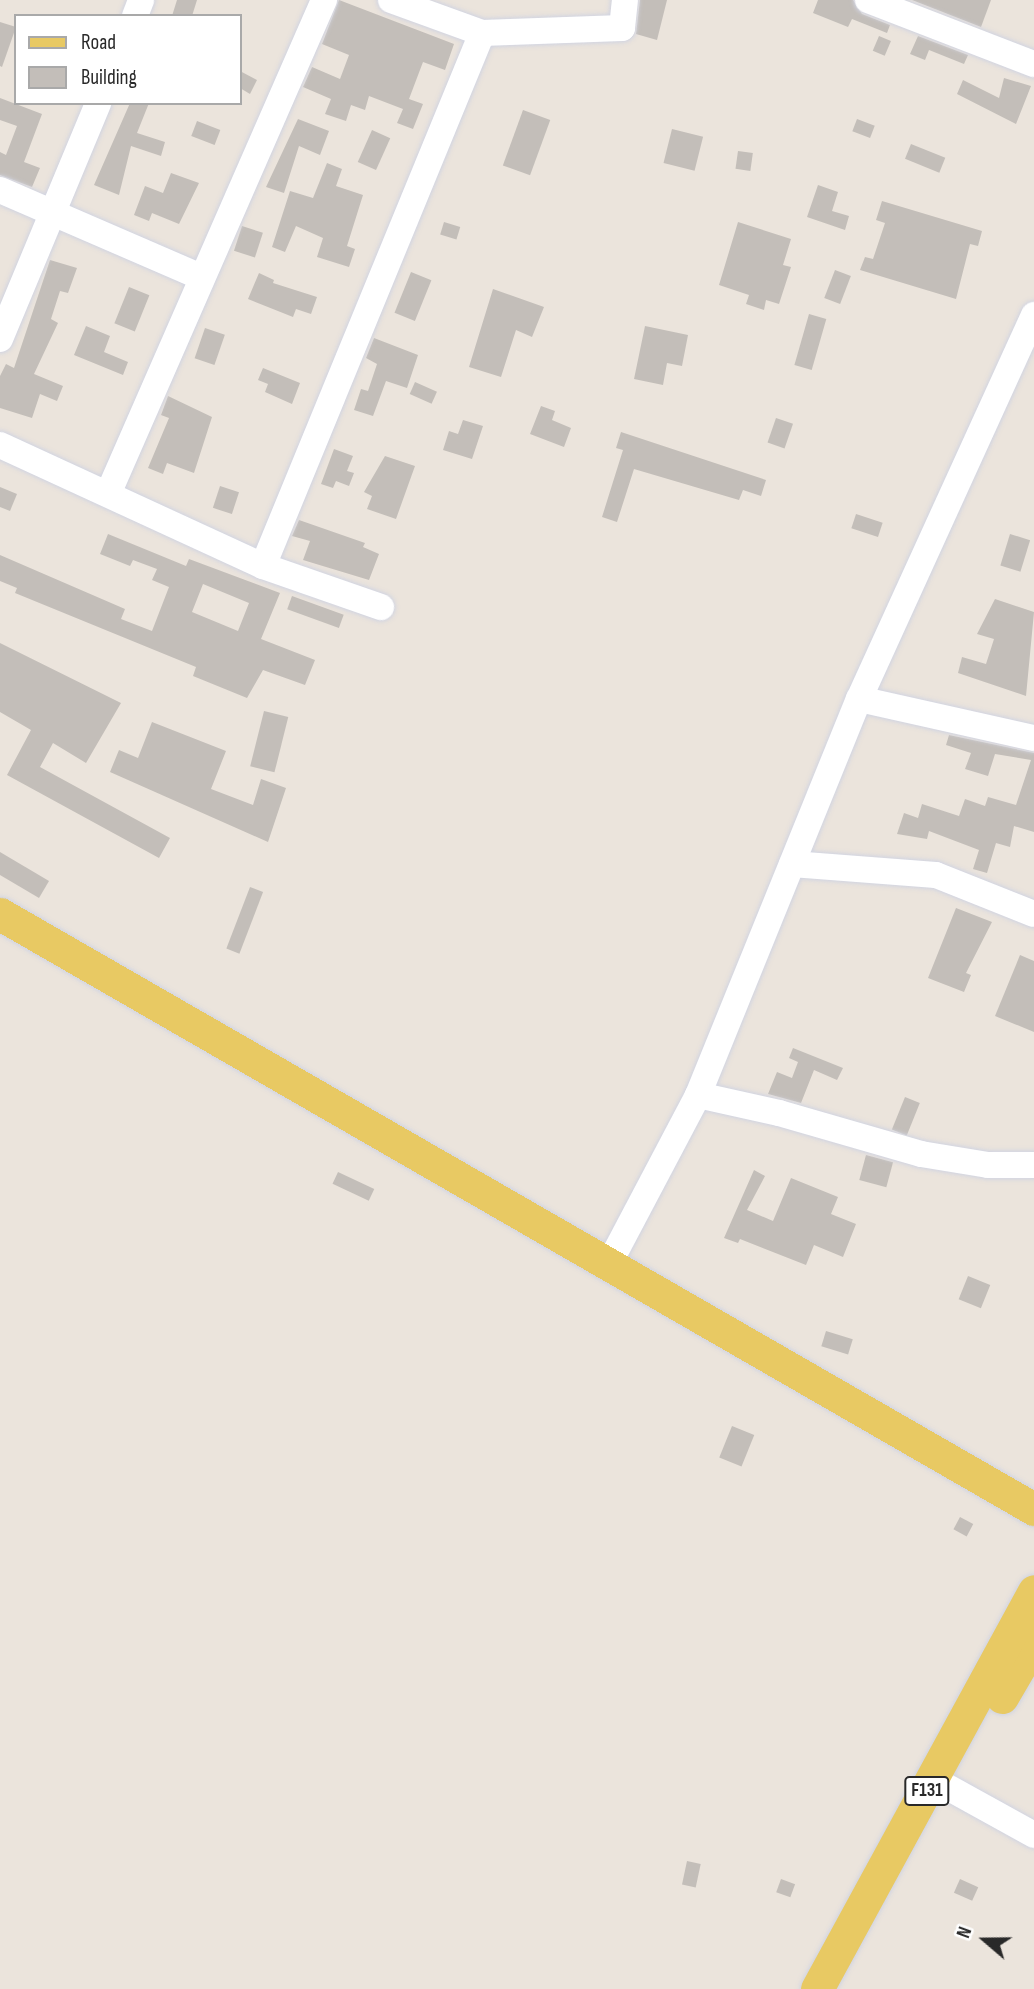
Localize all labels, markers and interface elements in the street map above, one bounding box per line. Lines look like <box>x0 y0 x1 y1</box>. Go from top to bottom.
legend <box>14 14 242 105</box>
text: Road <box>81 30 116 55</box>
text: Building <box>81 65 137 90</box>
road number: F131 <box>904 1776 950 1806</box>
north arrow <box>950 1905 1020 1975</box>
text: N <box>952 1924 977 1941</box>

